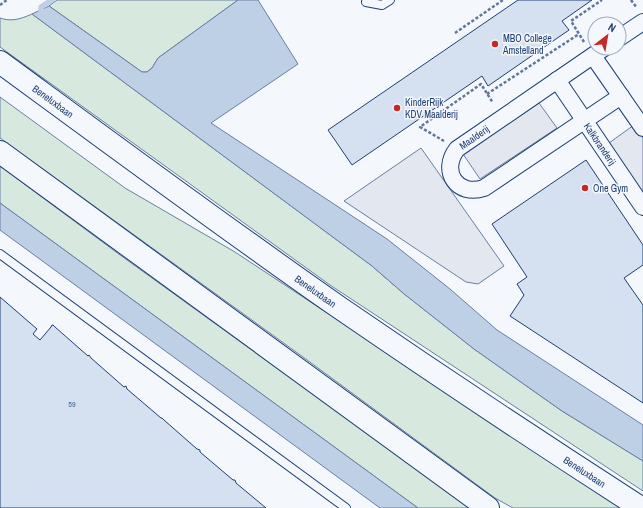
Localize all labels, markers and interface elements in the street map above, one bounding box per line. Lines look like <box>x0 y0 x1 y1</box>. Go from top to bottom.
north arrow <box>587 16 627 56</box>
text: N <box>606 20 619 35</box>
place label: MBO College Amstelland <box>502 32 552 57</box>
marker: MBO College Amstelland <box>490 39 500 49</box>
street label: Beneluxbaan <box>30 82 76 121</box>
place label: KinderRijk KDV Maalderij <box>405 96 458 121</box>
marker: KinderRijk KDV Maalderij <box>392 103 402 113</box>
street label: Kalkbranderij <box>581 120 619 168</box>
street label: Maalderij <box>457 122 492 152</box>
place label: One Gym <box>593 182 628 195</box>
marker: One Gym <box>580 183 590 193</box>
street label: Beneluxbaan <box>292 272 339 310</box>
house number: 59 <box>68 399 76 409</box>
street label: Beneluxbaan <box>561 453 608 491</box>

